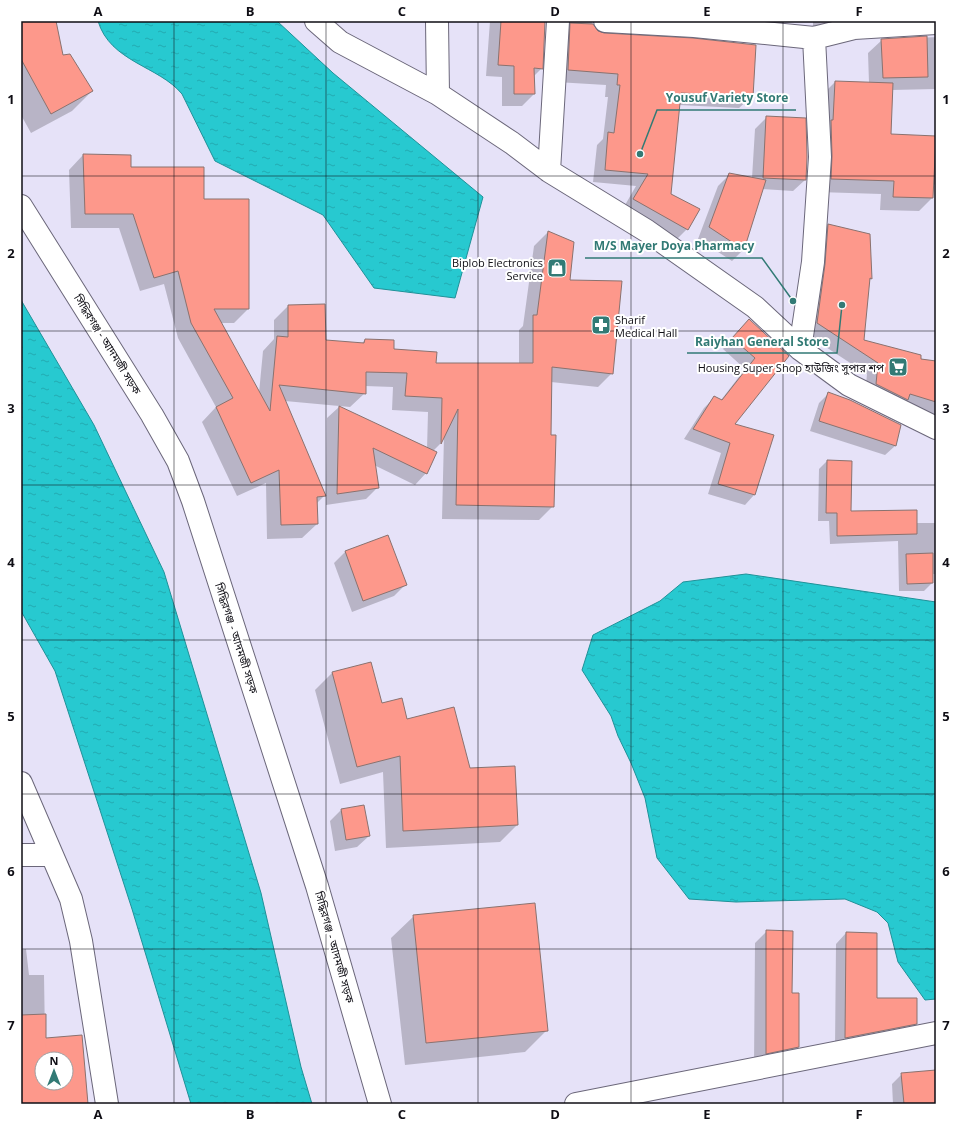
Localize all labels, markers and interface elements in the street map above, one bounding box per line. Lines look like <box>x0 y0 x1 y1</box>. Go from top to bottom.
text: A <box>94 2 103 20</box>
text: B <box>246 2 255 20</box>
text: C <box>398 2 406 20</box>
text: D <box>550 2 560 20</box>
text: E <box>703 2 711 20</box>
text: F <box>855 2 863 20</box>
callout: Yousuf Variety Store <box>657 86 796 110</box>
text: Yousuf Variety Store <box>666 89 788 106</box>
text: 1 <box>7 90 15 108</box>
text: 1 <box>942 90 950 108</box>
callout: M/S Mayer Doya Pharmacy <box>585 234 762 258</box>
text: M/S Mayer Doya Pharmacy <box>594 237 755 254</box>
text: 2 <box>7 244 15 262</box>
text: 2 <box>942 244 950 262</box>
place label: Biplob Electronics Service <box>452 255 543 283</box>
shop icon: Biplob Electronics Service <box>546 257 568 279</box>
street label: সিদ্ধিরগঞ্জ - আদমজী সড়ক <box>71 290 145 397</box>
place label: Sharif Medical Hall <box>615 312 677 340</box>
pharmacy icon: Sharif Medical Hall <box>590 314 612 336</box>
callout: Raiyhan General Store <box>687 329 837 353</box>
text: Raiyhan General Store <box>695 333 829 350</box>
supermarket icon: Housing Super Shop হাউজিং সুপার শপ <box>887 356 909 378</box>
place label: Housing Super Shop হাউজিং সুপার শপ <box>698 360 884 375</box>
text: 3 <box>7 399 15 417</box>
text: 3 <box>942 399 950 417</box>
text: 4 <box>7 553 15 571</box>
text: 4 <box>942 553 950 571</box>
street label: সিদ্ধিরগঞ্জ - আদমজী সড়ক <box>212 580 262 695</box>
text: 5 <box>7 707 15 725</box>
text: 5 <box>942 707 950 725</box>
text: 6 <box>7 862 15 880</box>
text: 6 <box>942 862 950 880</box>
street label: সিদ্ধিরগঞ্জ - আদমজী সড়ক <box>312 888 358 1005</box>
text: 7 <box>7 1016 15 1034</box>
text: 7 <box>942 1016 950 1034</box>
north arrow <box>34 1051 74 1091</box>
text: N <box>50 1053 58 1068</box>
text: A <box>94 1105 103 1123</box>
text: B <box>246 1105 255 1123</box>
text: C <box>398 1105 406 1123</box>
text: D <box>550 1105 560 1123</box>
text: E <box>703 1105 711 1123</box>
text: F <box>855 1105 863 1123</box>

